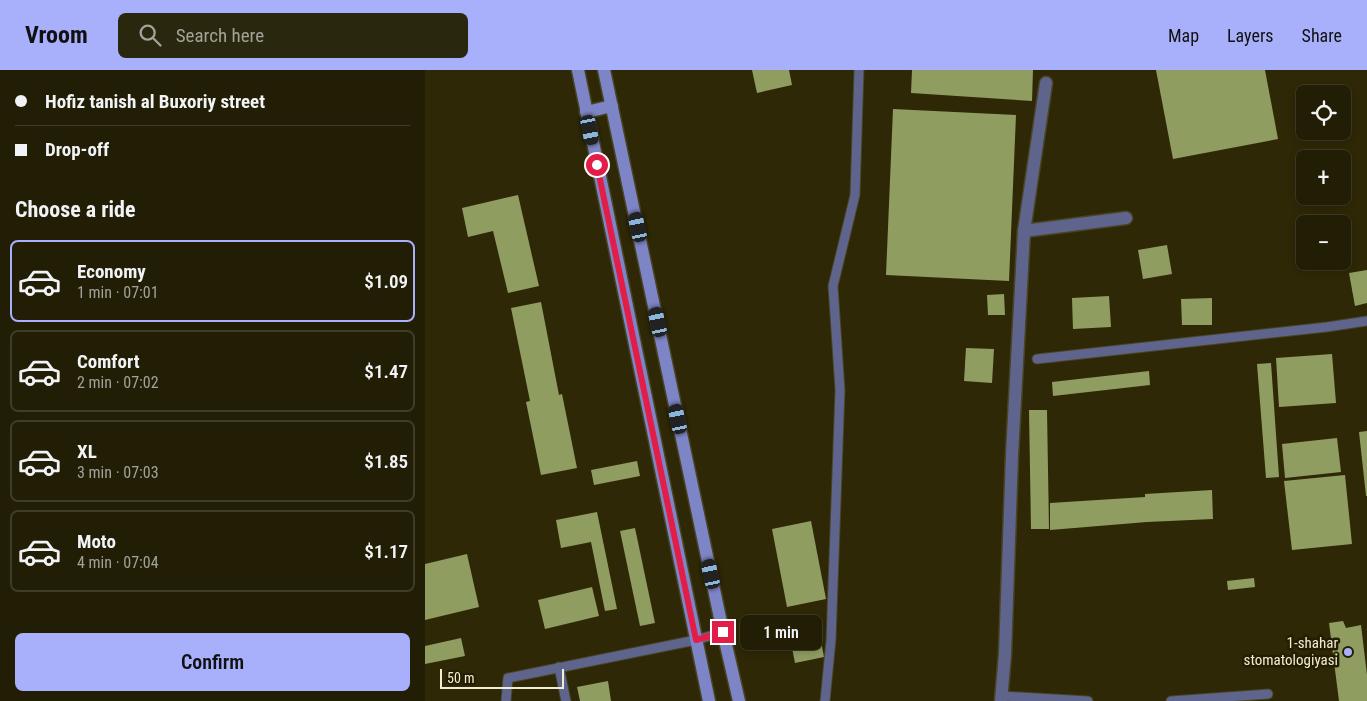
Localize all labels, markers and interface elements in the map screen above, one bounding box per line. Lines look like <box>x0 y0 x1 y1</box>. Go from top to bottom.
search box <box>118 13 468 58</box>
text: Vroom <box>25 21 88 49</box>
icon: search <box>136 21 164 49</box>
text: Search here <box>176 24 264 47</box>
text: Map <box>1168 25 1199 46</box>
text: Layers <box>1227 25 1274 46</box>
text: Share <box>1302 25 1342 46</box>
map controls <box>1296 85 1351 270</box>
button: locate <box>1296 85 1351 140</box>
text: Hofiz tanish al Buxoriy street <box>45 90 265 113</box>
car <box>579 114 600 146</box>
text: Drop-off <box>45 138 109 161</box>
button: + <box>1296 150 1351 205</box>
route start <box>586 154 608 176</box>
text: Choose a ride <box>15 197 136 222</box>
car <box>627 211 648 243</box>
button: − <box>1296 215 1351 270</box>
icon: car <box>17 259 62 304</box>
text: Economy <box>77 260 146 283</box>
text: $1.09 <box>364 270 408 293</box>
text: 1 min · 07:01 <box>77 283 159 302</box>
car <box>647 306 668 338</box>
icon: car <box>17 349 62 394</box>
text: Comfort <box>77 350 140 373</box>
text: $1.47 <box>364 360 408 383</box>
text: 2 min · 07:02 <box>77 373 159 392</box>
car <box>667 403 688 435</box>
icon: car <box>17 439 62 484</box>
text: XL <box>77 440 97 463</box>
text: $1.85 <box>364 450 408 473</box>
text: 3 min · 07:03 <box>77 463 159 482</box>
icon: car <box>17 529 62 574</box>
text: Moto <box>77 530 116 553</box>
text: $1.17 <box>364 540 408 563</box>
text: 4 min · 07:04 <box>77 553 159 572</box>
car <box>700 558 721 590</box>
callout: 1 min <box>741 614 823 650</box>
route end <box>712 621 734 643</box>
text: 1 min <box>763 623 799 642</box>
button: Confirm <box>15 633 410 691</box>
place label: 1-shahar stomatologiyasi <box>1244 634 1338 669</box>
marker: 1-shahar stomatologiyasi <box>1342 646 1354 658</box>
scale bar <box>440 666 564 689</box>
text: 50 m <box>447 670 475 686</box>

